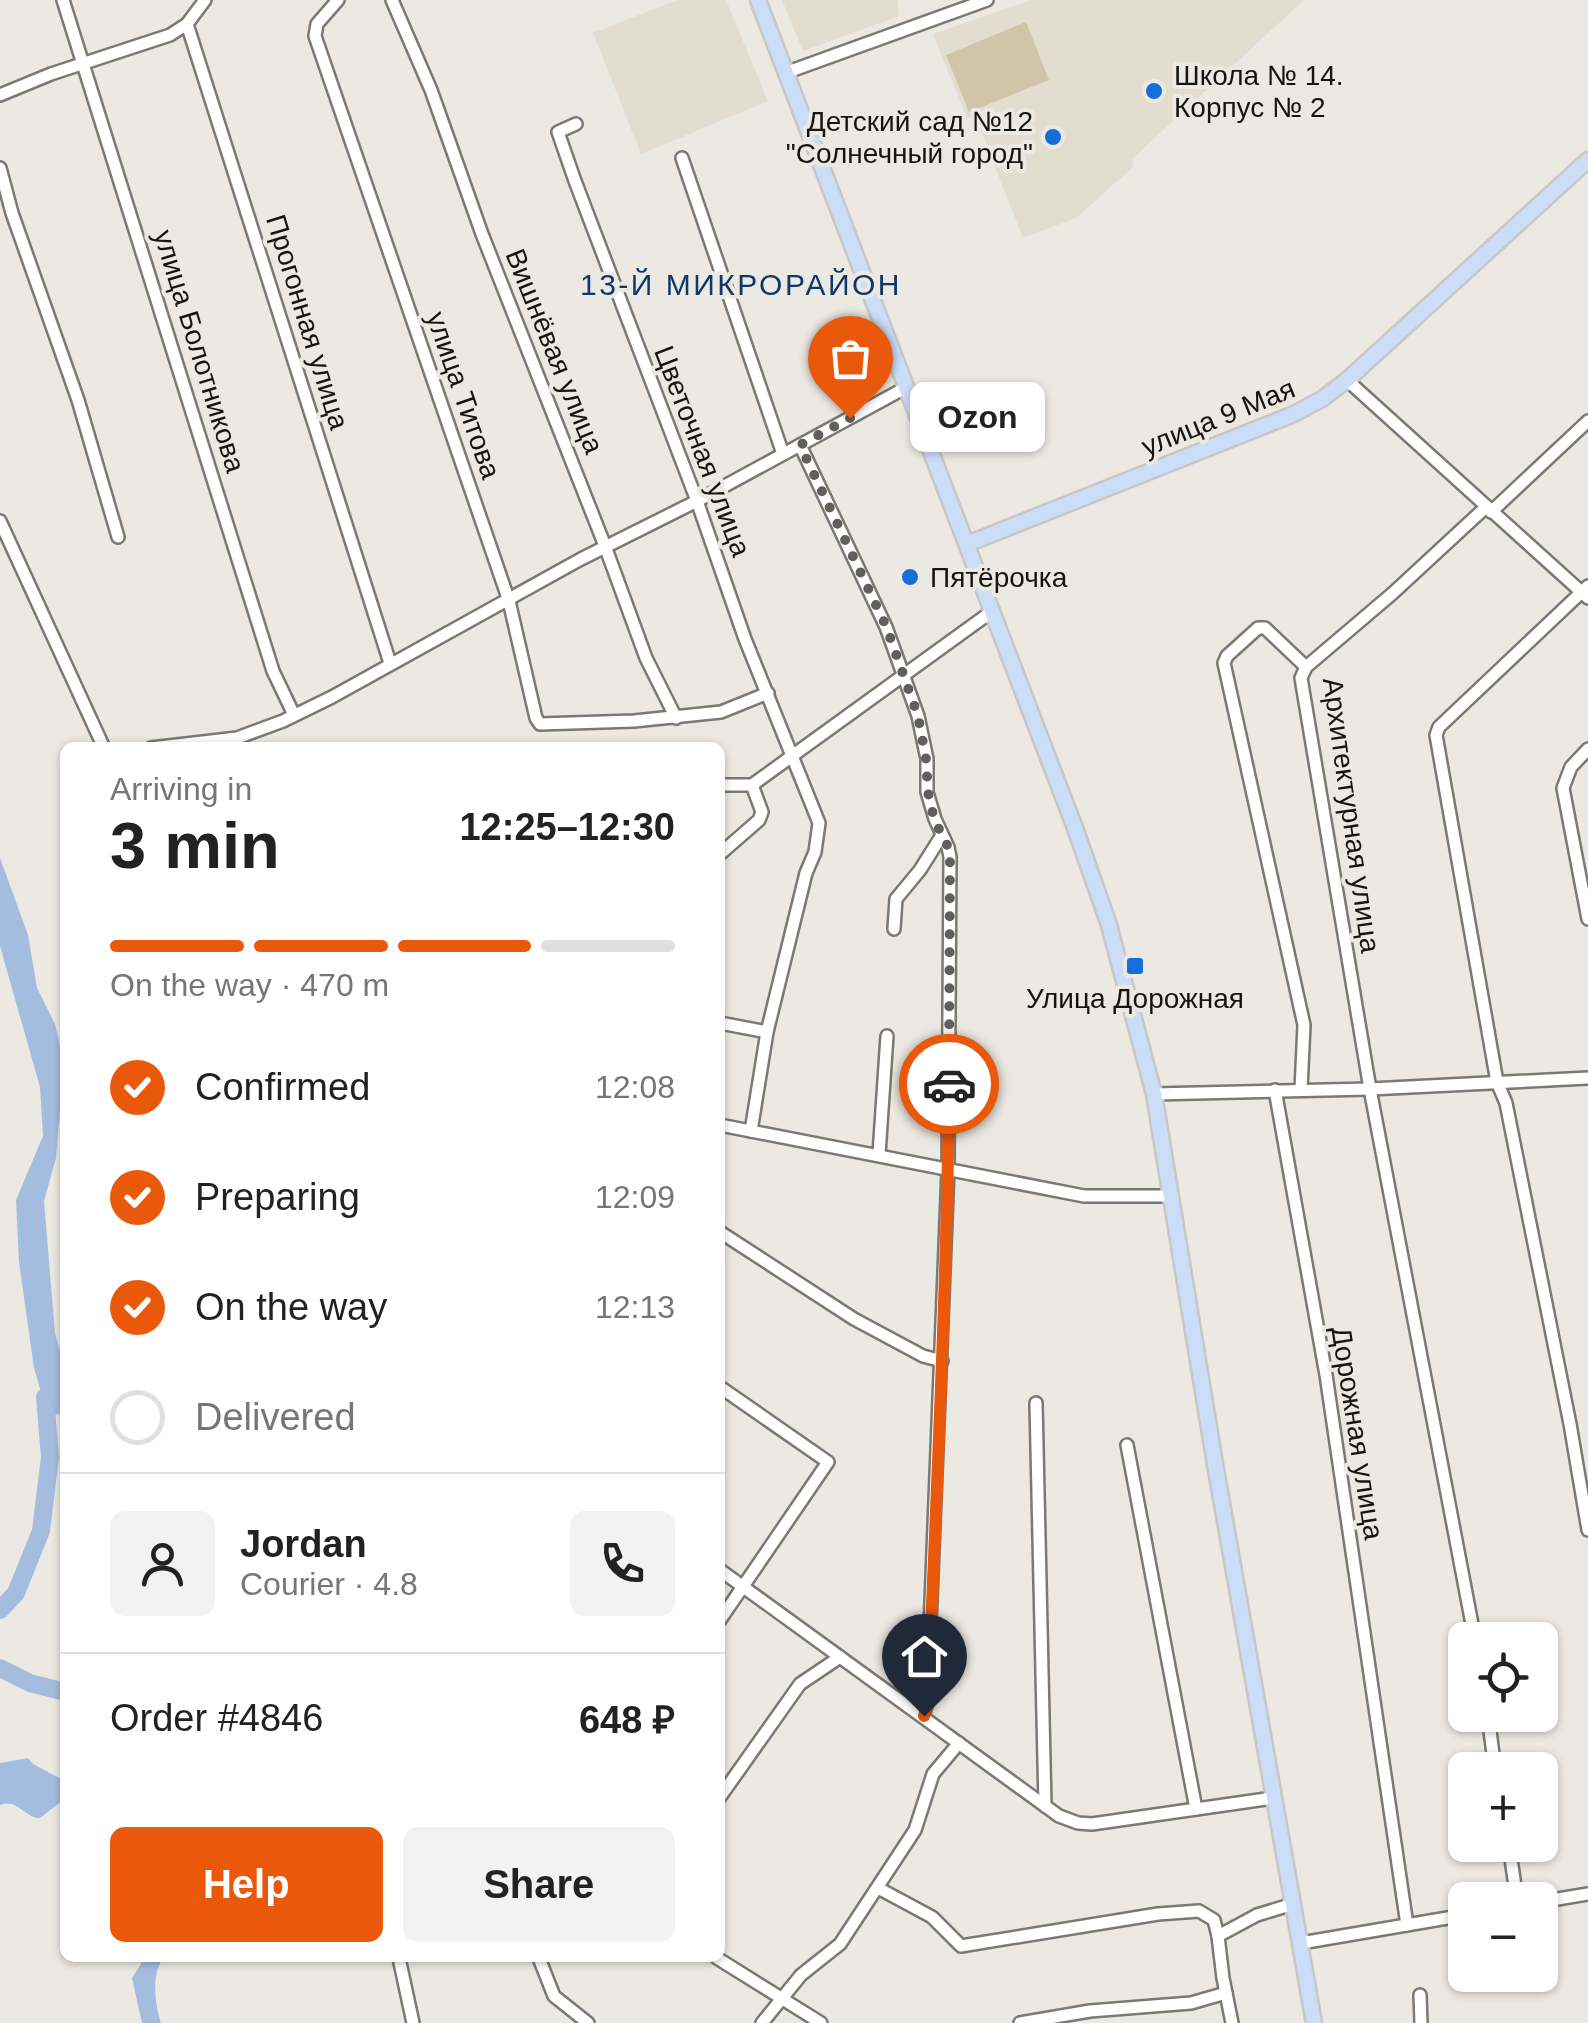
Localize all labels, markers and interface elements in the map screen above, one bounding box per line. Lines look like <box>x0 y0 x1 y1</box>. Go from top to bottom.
place label: Школа № 14. Корпус № 2 <box>1174 60 1344 123</box>
marker: Школа № 14. Корпус № 2 <box>1143 80 1165 102</box>
place label: Детский сад №12 "Солнечный город" <box>786 106 1033 169</box>
marker: Детский сад №12 "Солнечный город" <box>1042 126 1064 148</box>
street label: Прогонная улица <box>260 211 355 434</box>
street label: улица Болотникова <box>148 226 251 477</box>
street label: Вишнёвая улица <box>499 244 610 458</box>
district label: 13-Й МИКРОРАЙОН <box>580 268 902 301</box>
street label: улица Титова <box>420 308 507 483</box>
pin <box>808 316 893 419</box>
icon: bag <box>823 331 878 386</box>
street label: Цветочная улица <box>648 342 757 561</box>
street label: улица 9 Мая <box>1137 373 1299 462</box>
callout: Ozon <box>910 383 1045 453</box>
text: Ozon <box>938 399 1017 435</box>
place label: Пятёрочка <box>930 562 1068 593</box>
marker: Пятёрочка <box>899 566 921 588</box>
street label: Архитектурная улица <box>1317 675 1386 955</box>
text: Arriving in <box>110 771 252 807</box>
text: 12:25–12:30 <box>459 806 675 848</box>
text: 3 min <box>110 809 280 882</box>
marker: Улица Дорожная <box>1124 955 1146 977</box>
text: On the way · 470 m <box>110 967 389 1003</box>
place label: Улица Дорожная <box>1026 983 1244 1014</box>
courier <box>899 1034 999 1134</box>
icon: car <box>922 1057 977 1112</box>
icon: check <box>110 1060 165 1115</box>
text: Confirmed <box>195 1066 370 1108</box>
text: 12:08 <box>595 1069 675 1105</box>
icon: check <box>110 1170 165 1225</box>
text: Preparing <box>195 1176 360 1218</box>
text: 12:09 <box>595 1179 675 1215</box>
icon: check <box>110 1280 165 1335</box>
text: On the way <box>195 1286 387 1328</box>
text: 12:13 <box>595 1289 675 1325</box>
street label: Дорожная улица <box>1325 1324 1390 1542</box>
text: Delivered <box>195 1396 356 1438</box>
button: person <box>110 1511 215 1616</box>
button: phone <box>570 1511 675 1616</box>
text: Jordan <box>240 1523 367 1565</box>
text: Courier · 4.8 <box>240 1566 418 1602</box>
pin <box>882 1614 967 1717</box>
map controls <box>1448 1622 1558 1992</box>
button: locate <box>1448 1622 1558 1732</box>
icon: home <box>897 1629 952 1684</box>
text: Order #4846 <box>110 1697 323 1739</box>
text: 648 ₽ <box>579 1699 675 1741</box>
button: + <box>1448 1752 1558 1862</box>
button: Help <box>110 1827 383 1942</box>
button: Share <box>403 1827 675 1942</box>
button: − <box>1448 1882 1558 1992</box>

